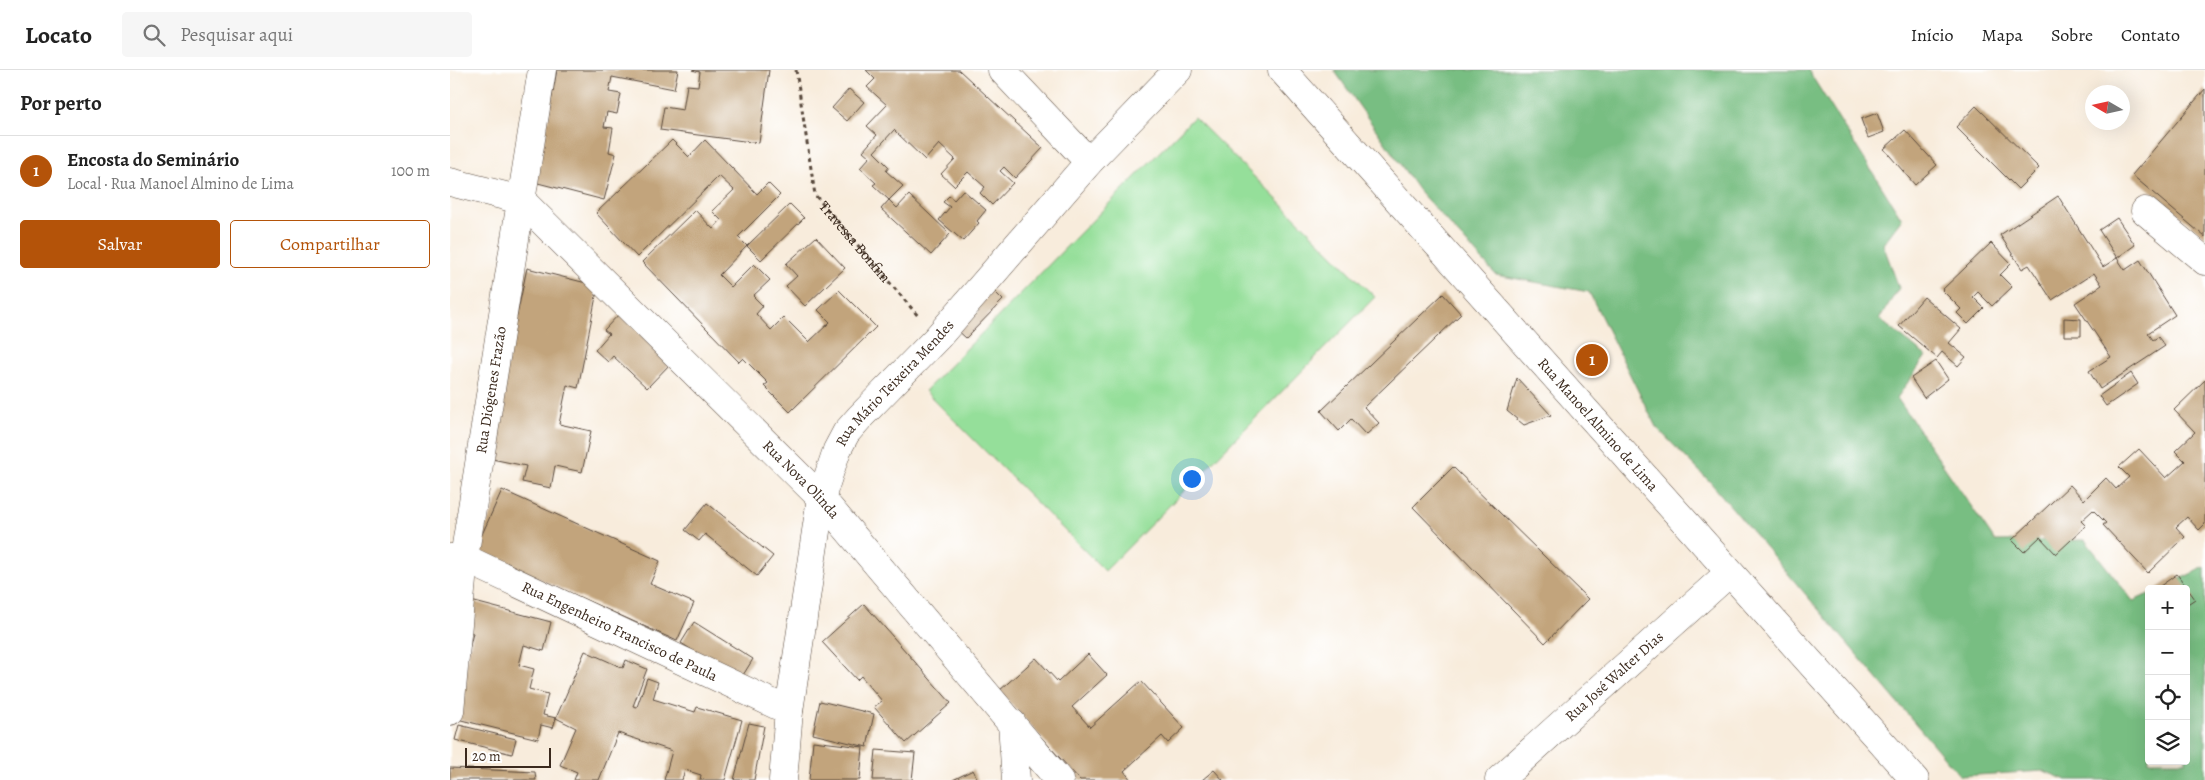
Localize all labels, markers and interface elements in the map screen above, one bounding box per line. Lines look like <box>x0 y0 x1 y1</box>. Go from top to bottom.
search box <box>122 12 472 57</box>
text: Locato <box>25 19 92 51</box>
icon: search <box>140 21 168 49</box>
text: Pesquisar aqui <box>180 22 293 48</box>
text: Início <box>1911 23 1954 47</box>
text: Mapa <box>1982 23 2023 47</box>
text: Sobre <box>2051 23 2093 47</box>
text: Contato <box>2121 23 2180 47</box>
north arrow <box>2085 85 2130 130</box>
text: Por perto <box>20 89 102 117</box>
text: Encosta do Seminário <box>67 147 239 173</box>
text: 1 <box>33 160 39 182</box>
text: 100 m <box>391 160 430 182</box>
text: Local · Rua Manoel Almino de Lima <box>67 173 294 195</box>
street label: Travessa Bonfim <box>815 197 896 287</box>
button: Salvar <box>20 220 220 268</box>
button: Compartilhar <box>230 220 430 268</box>
street label: Rua Mário Teixeira Mendes <box>831 315 958 450</box>
street label: Rua Diógenes Frazão <box>471 325 511 455</box>
pin: 1 <box>1576 341 1608 379</box>
street label: Rua Manoel Almino de Lima <box>1533 354 1663 495</box>
street label: Rua Nova Olinda <box>758 436 844 523</box>
your location <box>1179 466 1205 492</box>
street label: Rua Engenheiro Francisco de Paula <box>519 577 721 686</box>
map controls <box>2145 585 2190 765</box>
button: + <box>2145 585 2190 630</box>
street label: Rua José Walter Dias <box>1561 627 1668 726</box>
button: − <box>2145 630 2190 675</box>
button: locate <box>2145 675 2190 720</box>
button: layers <box>2145 720 2190 765</box>
scale bar <box>465 745 551 768</box>
text: 20 m <box>472 747 501 766</box>

